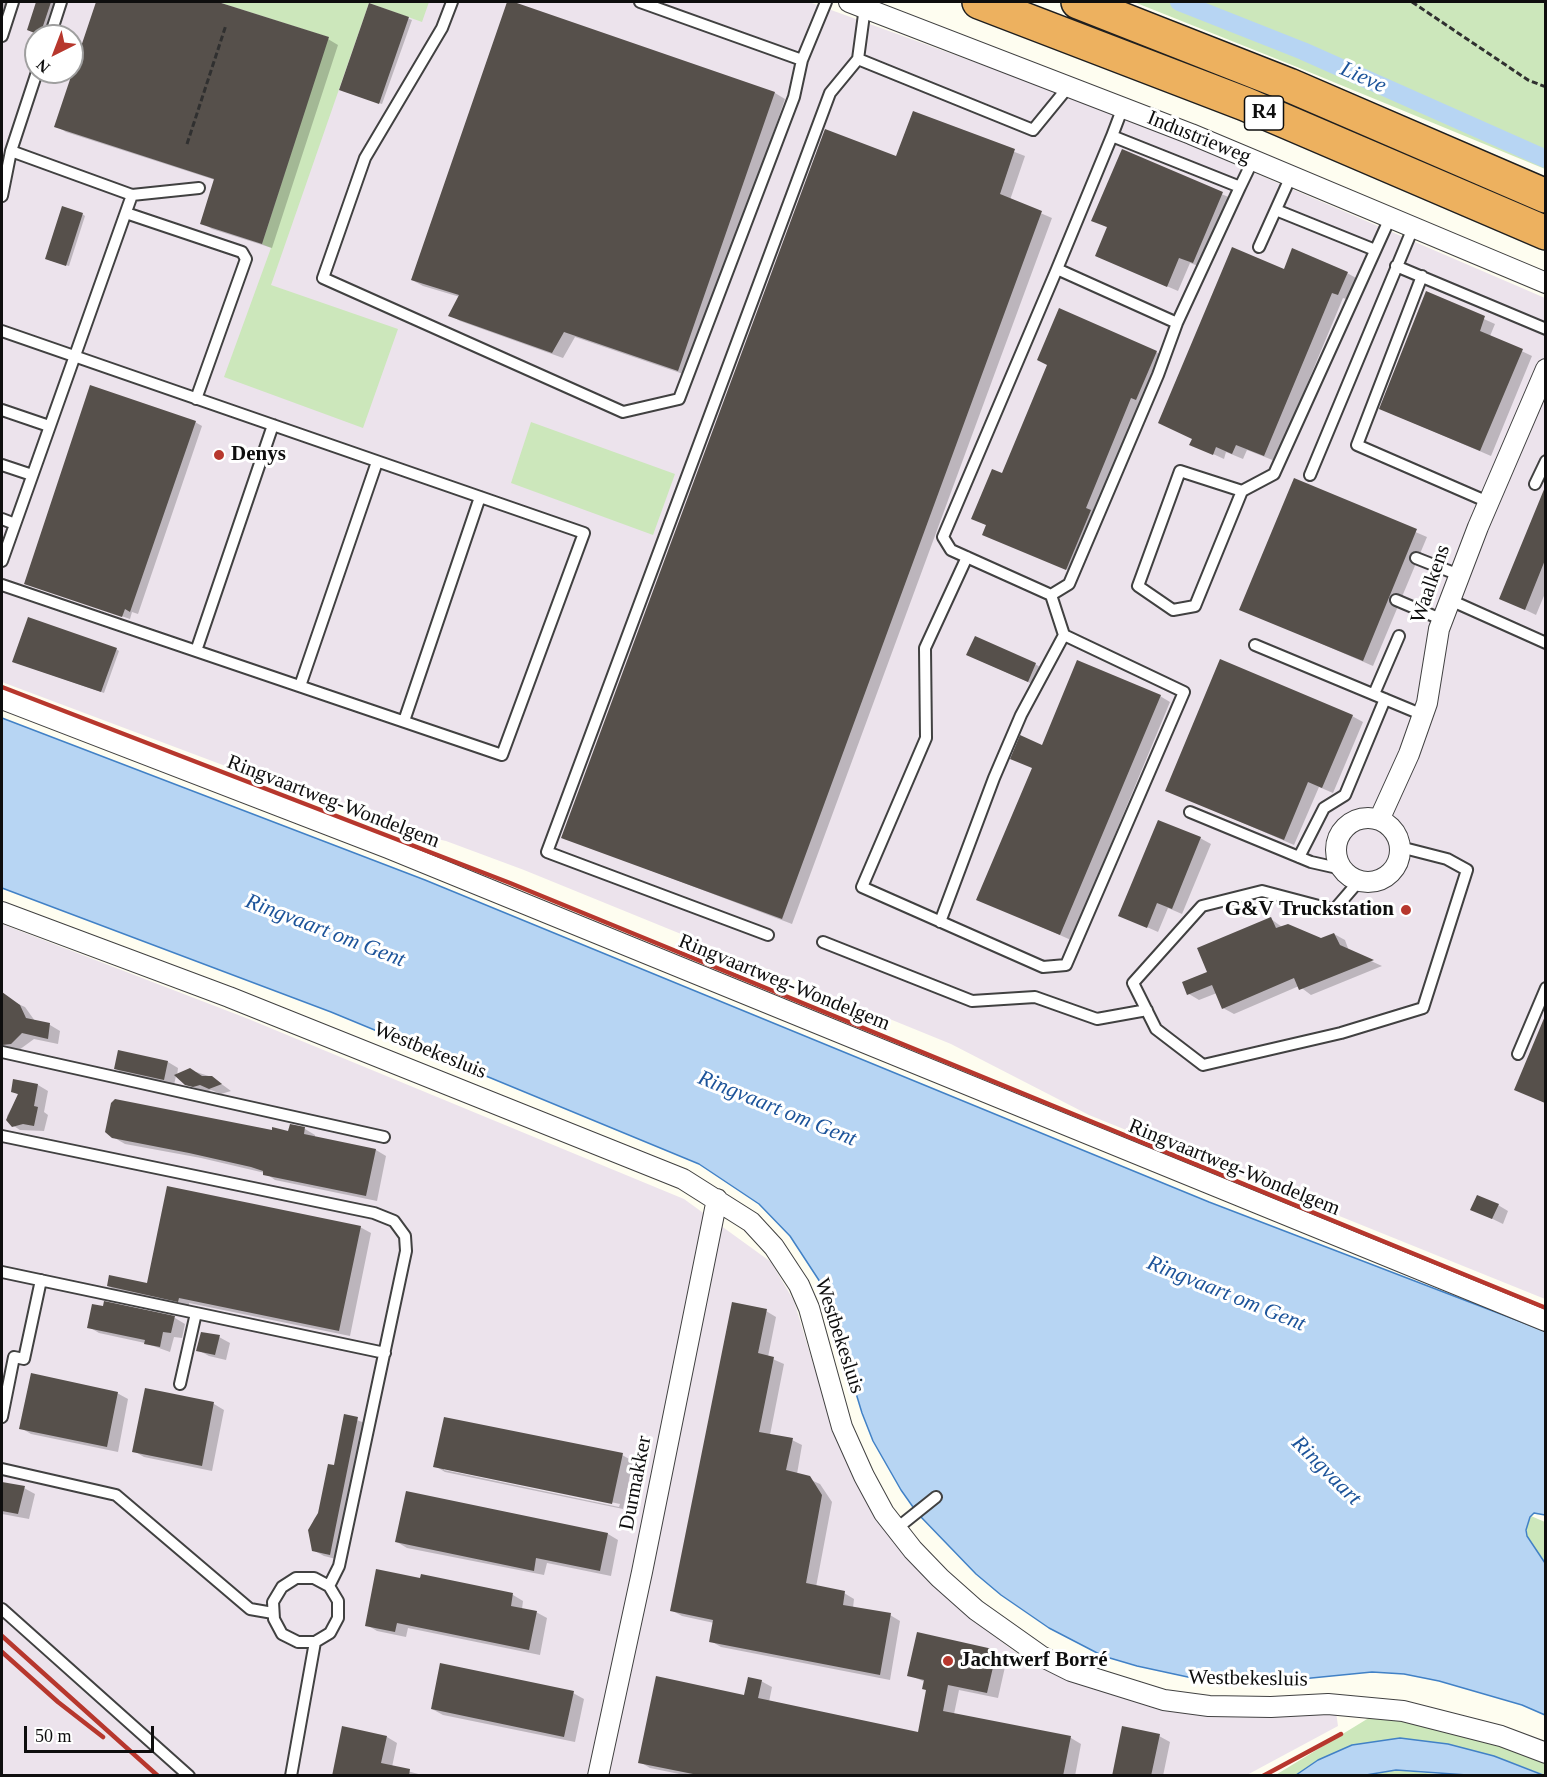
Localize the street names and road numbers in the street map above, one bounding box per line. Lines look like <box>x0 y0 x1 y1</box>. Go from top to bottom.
road number: R4 <box>1244 96 1284 130</box>
street label: Industrieweg <box>1143 106 1255 170</box>
street label: Waalkens <box>1406 542 1456 626</box>
street label: Ringvaartweg-Wondelgem <box>223 750 443 854</box>
street label: Ringvaartweg-Wondelgem <box>675 929 893 1037</box>
street label: Westbekesluis <box>370 1017 490 1085</box>
street label: Ringvaartweg-Wondelgem <box>1125 1114 1343 1222</box>
street label: Westbekesluis <box>809 1275 869 1397</box>
street label: Durmakker <box>615 1434 657 1532</box>
street label: Westbekesluis <box>1188 1665 1308 1693</box>

